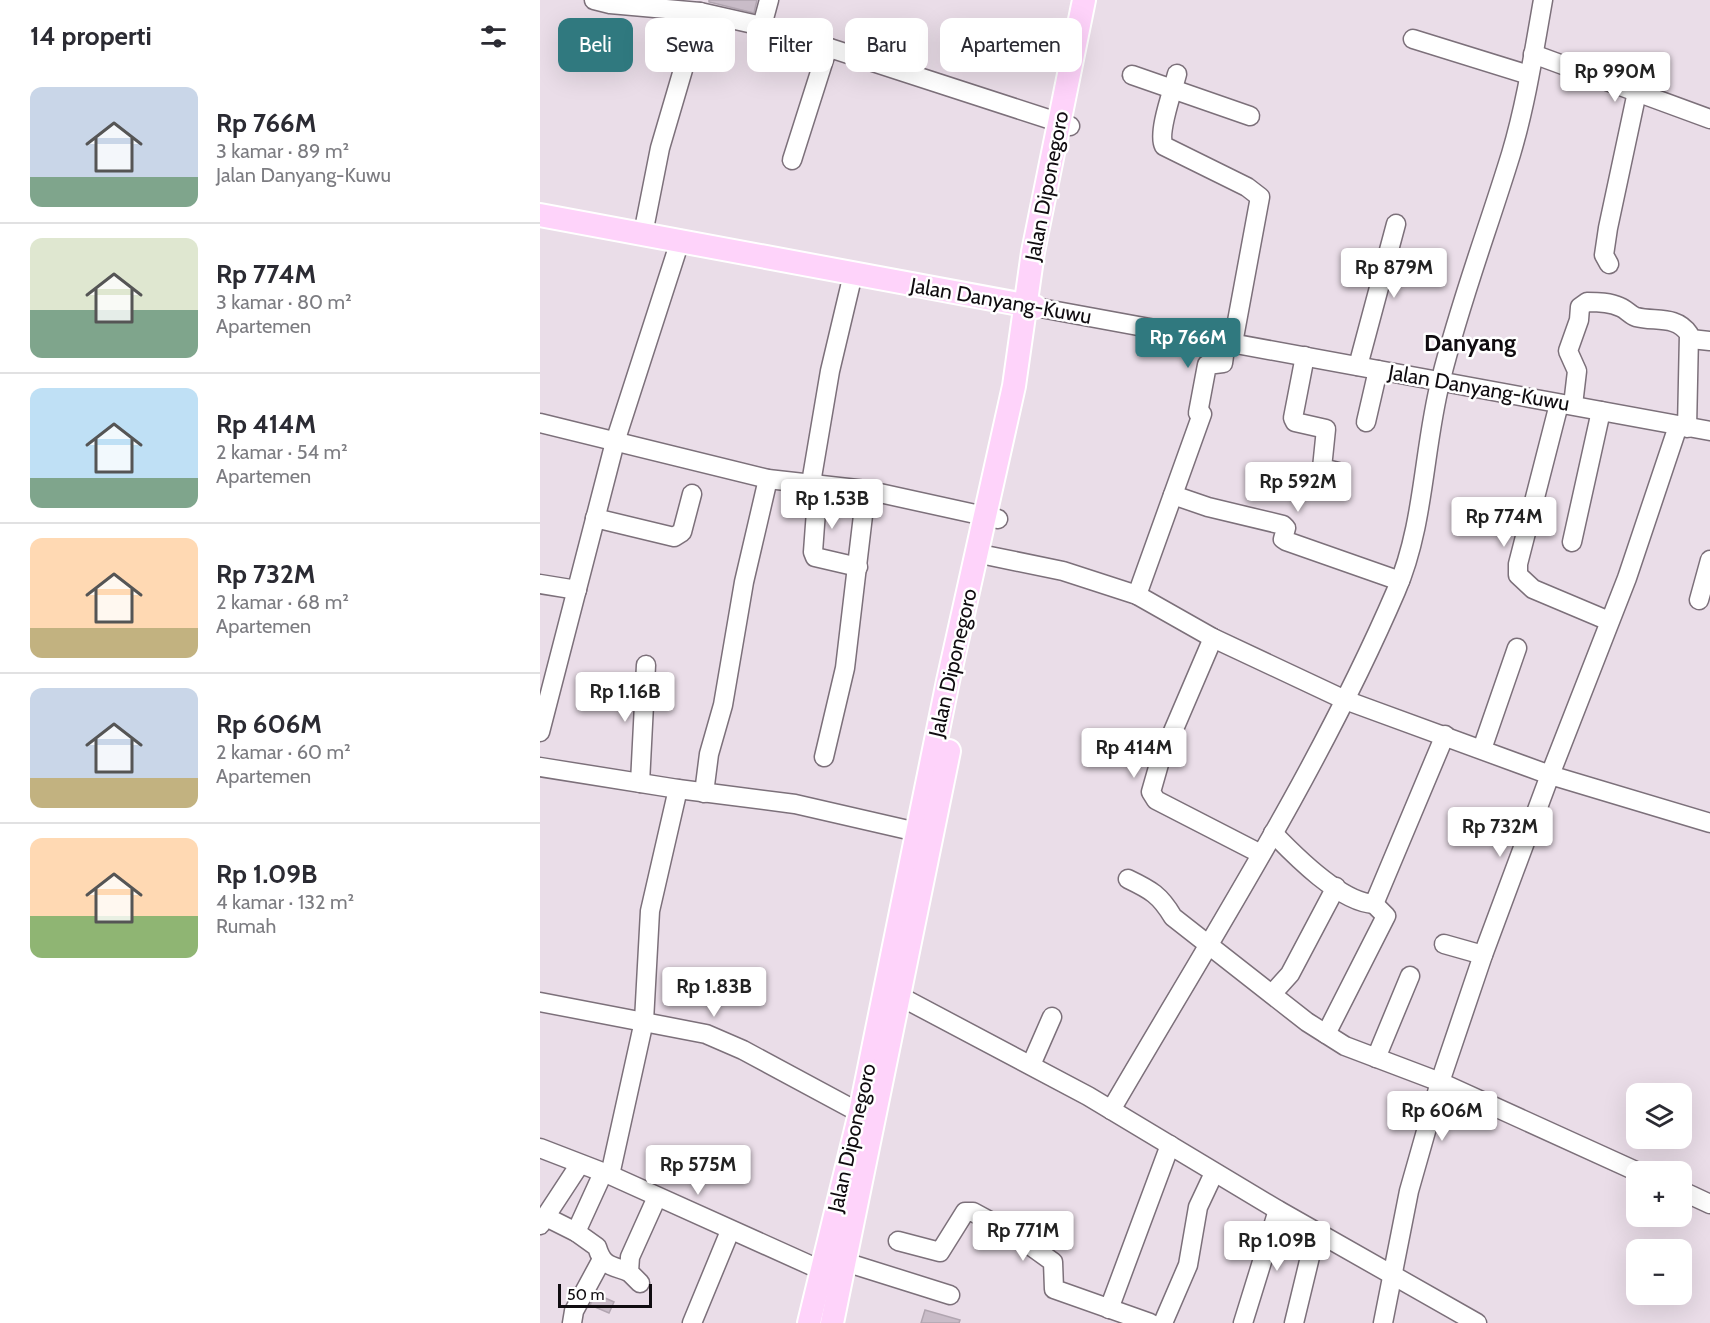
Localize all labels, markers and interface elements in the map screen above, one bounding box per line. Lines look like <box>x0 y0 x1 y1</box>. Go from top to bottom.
chip: Beli <box>558 18 633 72</box>
chip: Sewa <box>645 18 735 72</box>
chip: Filter <box>747 18 833 72</box>
chip: Baru <box>845 18 928 72</box>
chip: Apartemen <box>940 18 1082 72</box>
text: 14 properti <box>30 20 152 52</box>
icon: filters <box>477 20 510 53</box>
pin: Rp 990M <box>1560 52 1670 103</box>
text: Rp 990M <box>1574 59 1656 83</box>
text: Rp 766M <box>216 107 316 139</box>
street label: Jalan Diponegoro <box>1020 109 1073 264</box>
icon: home <box>78 111 150 183</box>
text: 3 kamar · 89 m² <box>216 139 349 163</box>
text: Jalan Danyang-Kuwu <box>216 163 391 187</box>
pin: Rp 879M <box>1339 248 1449 299</box>
text: Rp 879M <box>1355 255 1433 279</box>
text: Rp 774M <box>216 258 316 290</box>
icon: home <box>78 262 150 334</box>
street label: Jalan Danyang-Kuwu <box>908 272 1094 329</box>
text: 3 kamar · 80 m² <box>216 290 352 314</box>
text: Apartemen <box>216 314 311 338</box>
pin: Rp 766M <box>1133 318 1243 369</box>
text: Rp 766M <box>1149 325 1227 349</box>
district label: Danyang <box>1424 328 1516 357</box>
street label: Jalan Danyang-Kuwu <box>1386 359 1572 416</box>
text: Rp 414M <box>216 408 316 440</box>
icon: home <box>78 412 150 484</box>
text: 2 kamar · 54 m² <box>216 440 348 464</box>
pin: Rp 592M <box>1243 462 1353 513</box>
text: Apartemen <box>216 464 311 488</box>
text: Rp 592M <box>1259 469 1337 493</box>
pin: Rp 1.53B <box>770 479 894 530</box>
text: Rp 1.53B <box>795 486 869 510</box>
pin: Rp 774M <box>1449 497 1559 548</box>
text: Rp 774M <box>1465 504 1543 528</box>
text: Rp 732M <box>216 558 315 590</box>
icon: home <box>78 562 150 634</box>
street label: Jalan Diponegoro <box>923 586 982 741</box>
text: 2 kamar · 68 m² <box>216 590 349 614</box>
text: Apartemen <box>216 614 311 638</box>
pin: Rp 1.16B <box>563 672 687 723</box>
text: Rp 1.16B <box>590 679 660 703</box>
text: Rp 606M <box>216 708 322 740</box>
icon: home <box>78 712 150 784</box>
pin: Rp 414M <box>1079 728 1189 779</box>
text: Rp 414M <box>1095 735 1173 759</box>
text: 2 kamar · 60 m² <box>216 740 351 764</box>
text: Apartemen <box>216 764 311 788</box>
pin: Rp 732M <box>1445 807 1555 858</box>
text: Rp 732M <box>1462 814 1538 838</box>
text: Rp 1.09B <box>216 858 317 890</box>
icon: home <box>78 862 150 934</box>
text: 4 kamar · 132 m² <box>216 890 354 914</box>
text: Rumah <box>216 914 276 938</box>
pin: Rp 1.83B <box>652 967 776 1018</box>
text: Rp 1.83B <box>676 974 752 998</box>
street label: Jalan Diponegoro <box>822 1061 881 1216</box>
map controls <box>1626 1083 1692 1305</box>
button: layers <box>1626 1083 1692 1149</box>
pin: Rp 606M <box>1387 1091 1497 1142</box>
text: Rp 606M <box>1401 1098 1483 1122</box>
pin: Rp 575M <box>643 1145 753 1196</box>
text: Rp 575M <box>660 1152 736 1176</box>
button: + <box>1626 1161 1692 1227</box>
pin: Rp 771M <box>968 1211 1078 1262</box>
text: Rp 771M <box>987 1218 1059 1242</box>
pin: Rp 1.09B <box>1215 1221 1339 1272</box>
text: Rp 1.09B <box>1238 1228 1316 1252</box>
button: − <box>1626 1239 1692 1305</box>
scale bar <box>558 1281 652 1308</box>
text: 50 m <box>567 1285 604 1304</box>

